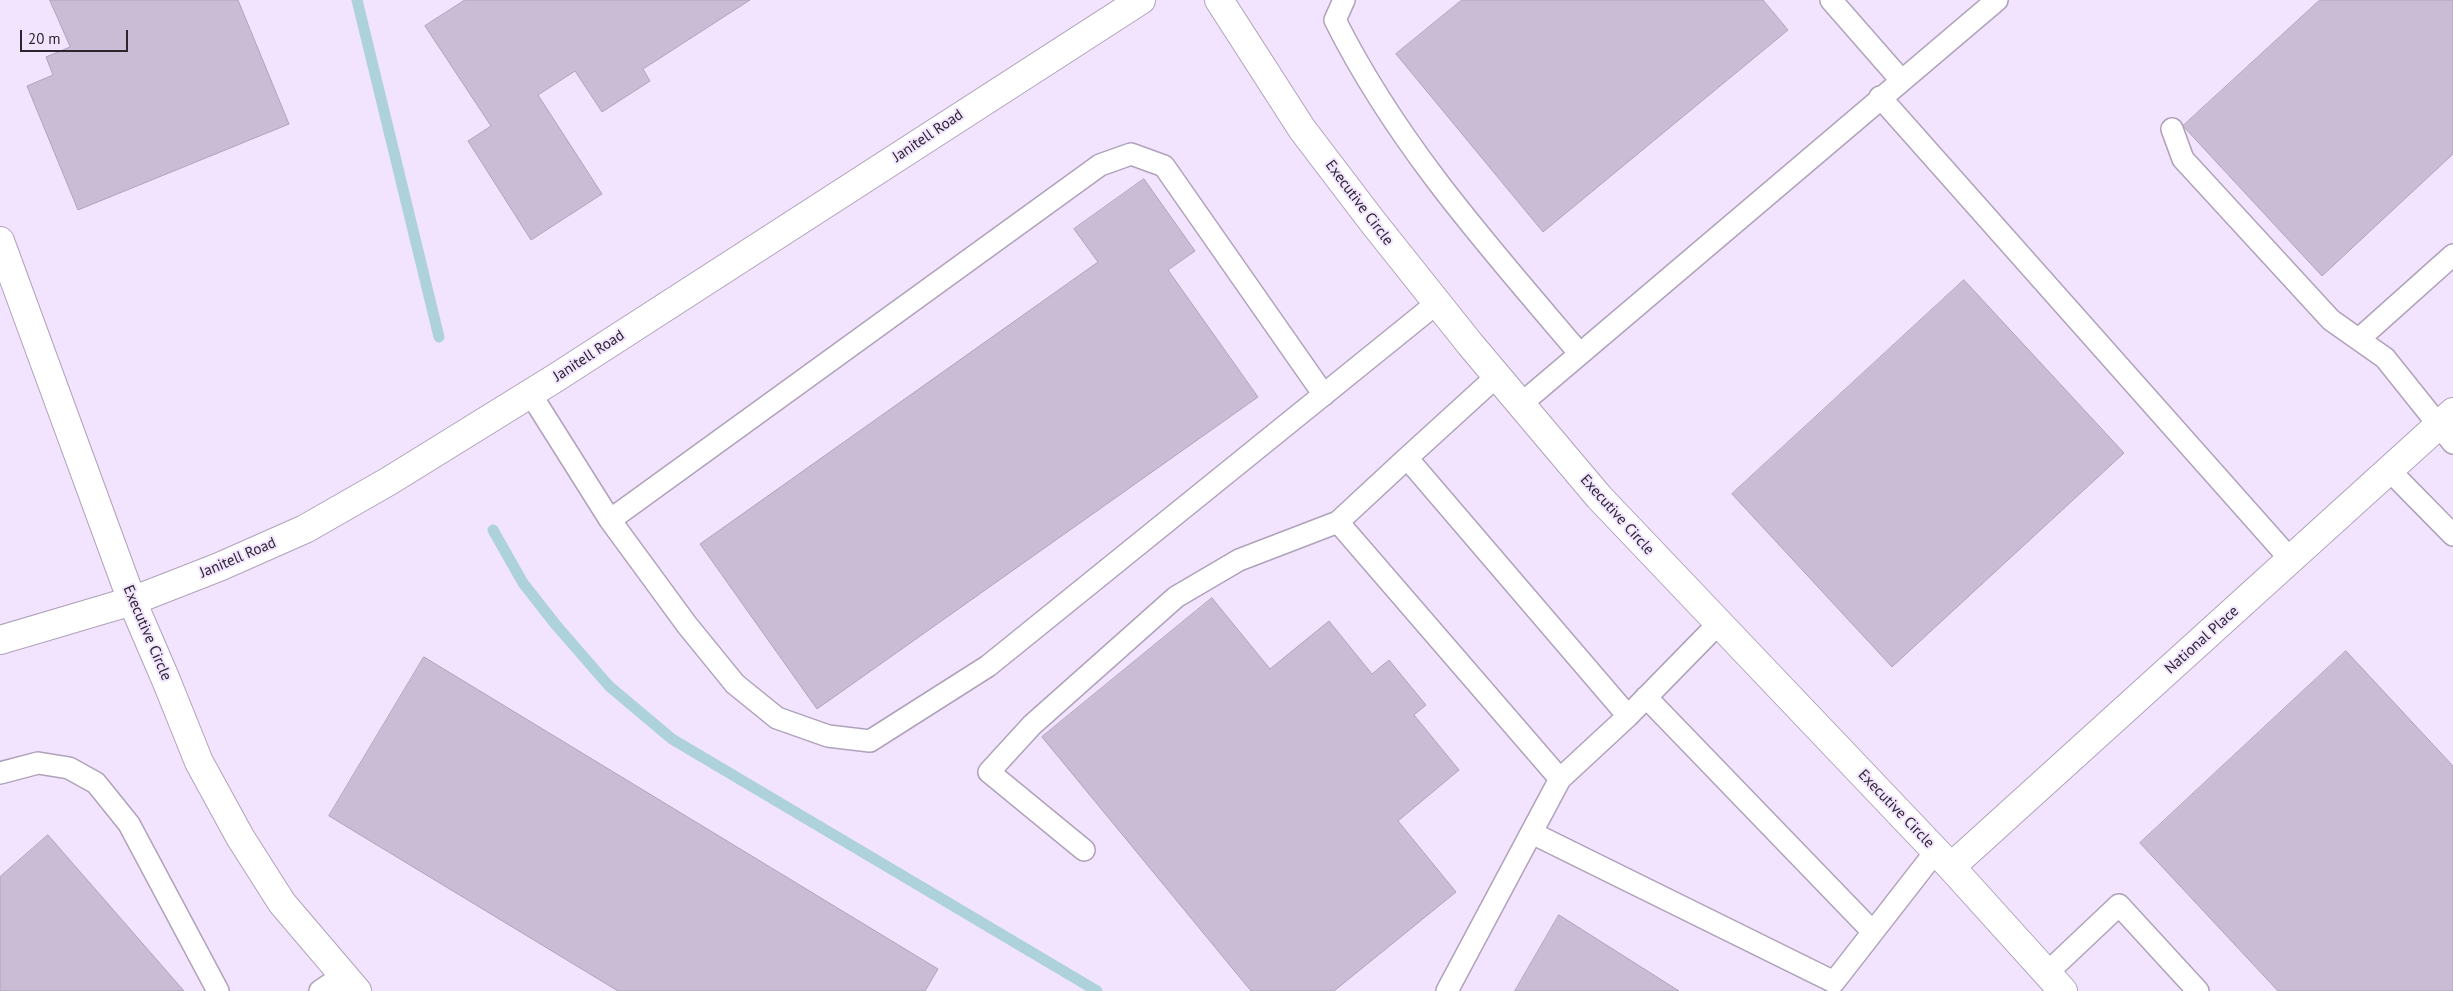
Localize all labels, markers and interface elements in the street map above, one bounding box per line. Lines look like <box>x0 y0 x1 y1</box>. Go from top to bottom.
scale bar <box>22 20 130 52</box>
text: 20 m <box>28 29 61 48</box>
street label: Janitell Road <box>889 106 967 166</box>
street label: Executive Circle <box>1321 157 1397 249</box>
street label: Janitell Road <box>550 326 628 386</box>
street label: Executive Circle <box>1576 471 1658 559</box>
street label: Janitell Road <box>197 534 279 582</box>
street label: Executive Circle <box>119 583 175 683</box>
street label: National Place <box>2161 602 2243 678</box>
street label: Executive Circle <box>1854 766 1938 852</box>

